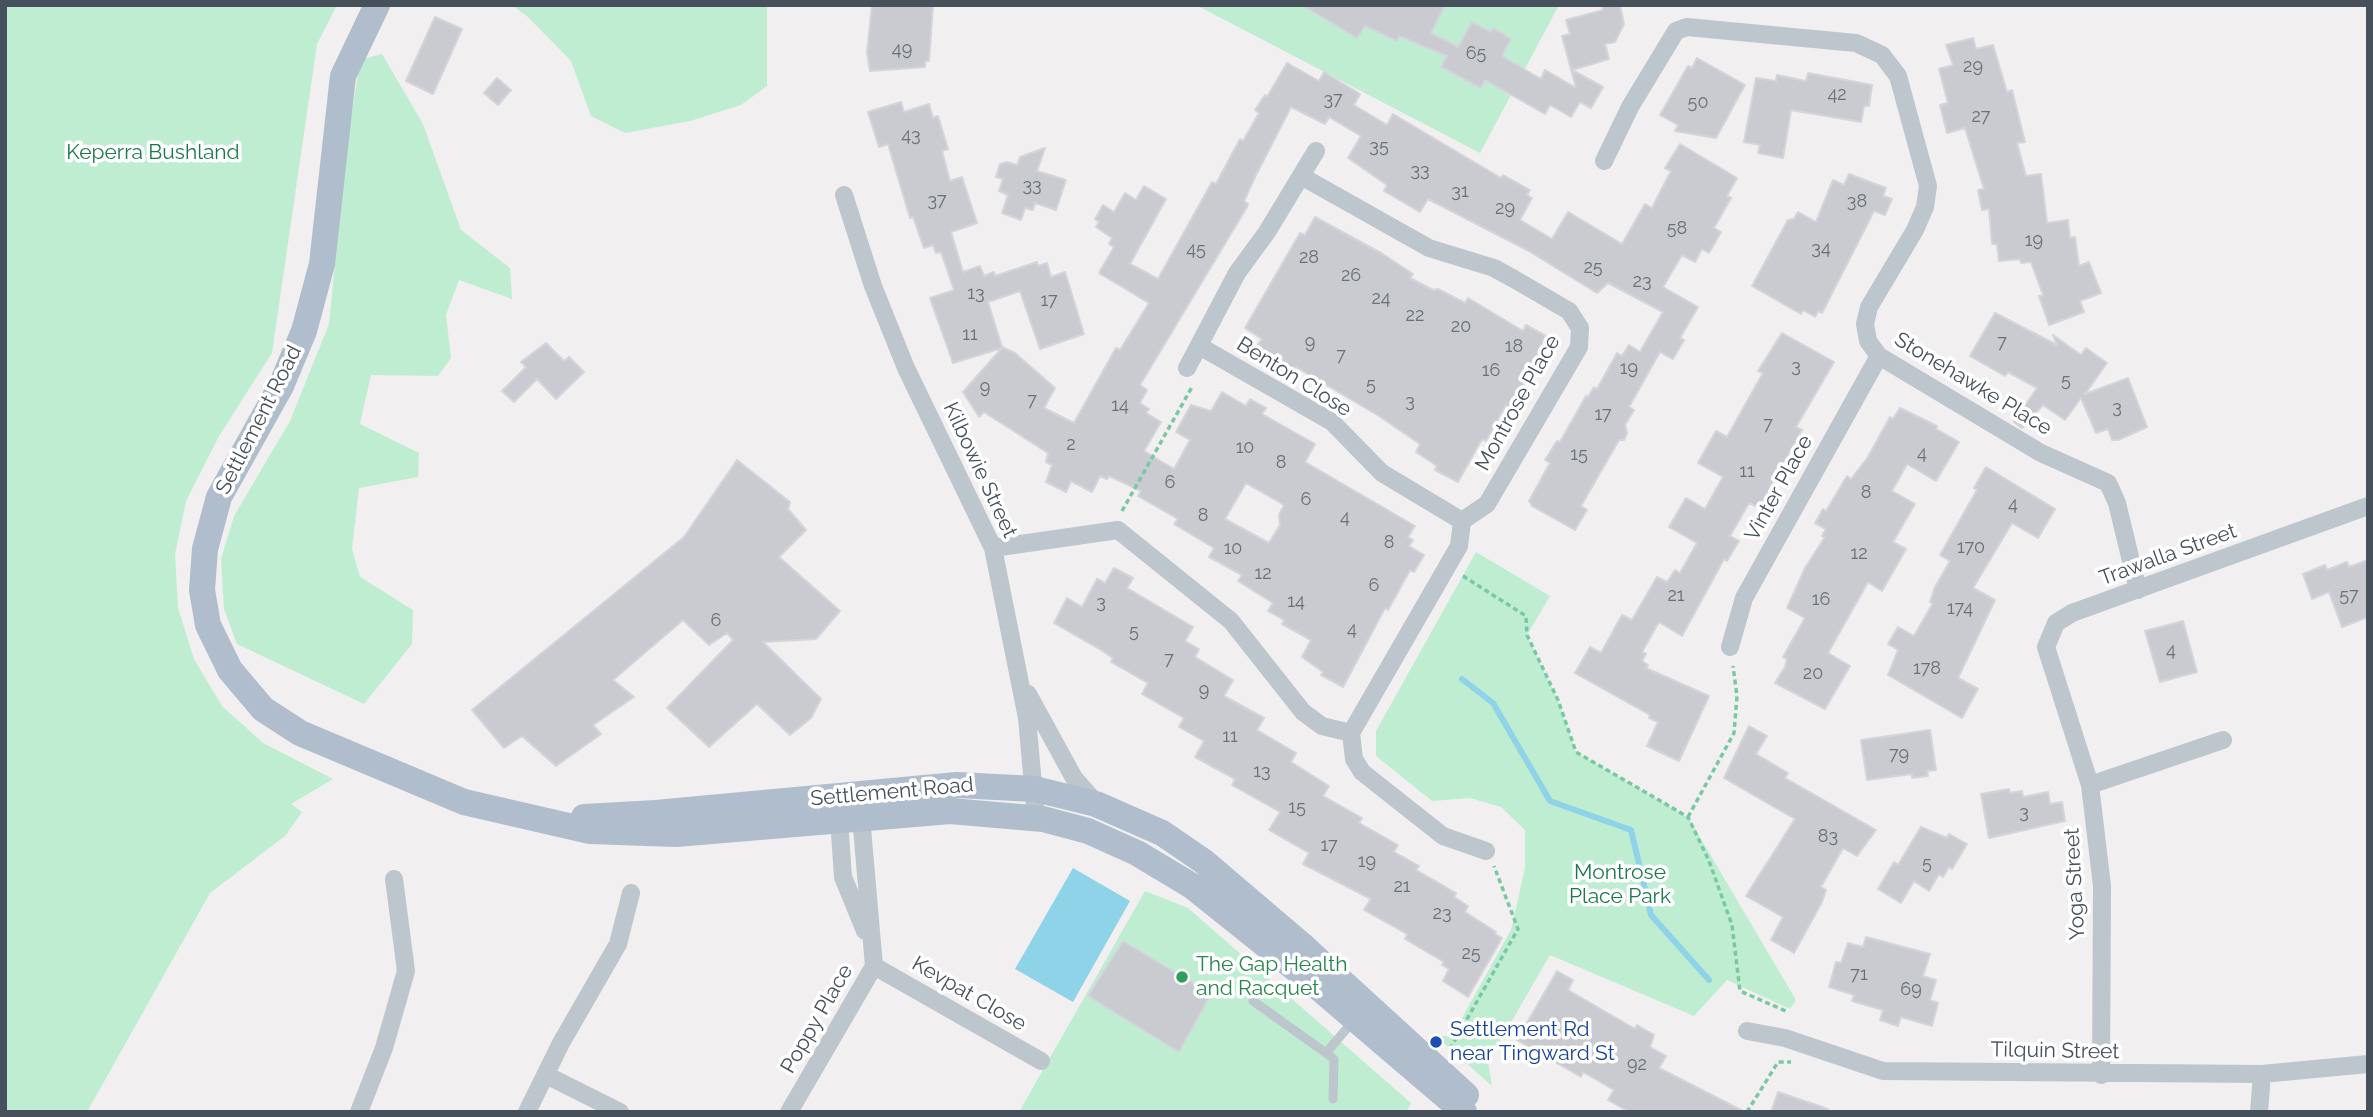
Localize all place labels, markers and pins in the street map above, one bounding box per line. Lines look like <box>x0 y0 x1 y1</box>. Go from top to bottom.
place label: The Gap Health and Racquet <box>1196 952 1348 1002</box>
marker: The Gap Health and Racquet <box>1174 969 1190 985</box>
place label: Settlement Rd near Tingward St <box>1450 1017 1615 1067</box>
marker: Settlement Rd near Tingward St <box>1428 1034 1444 1050</box>

